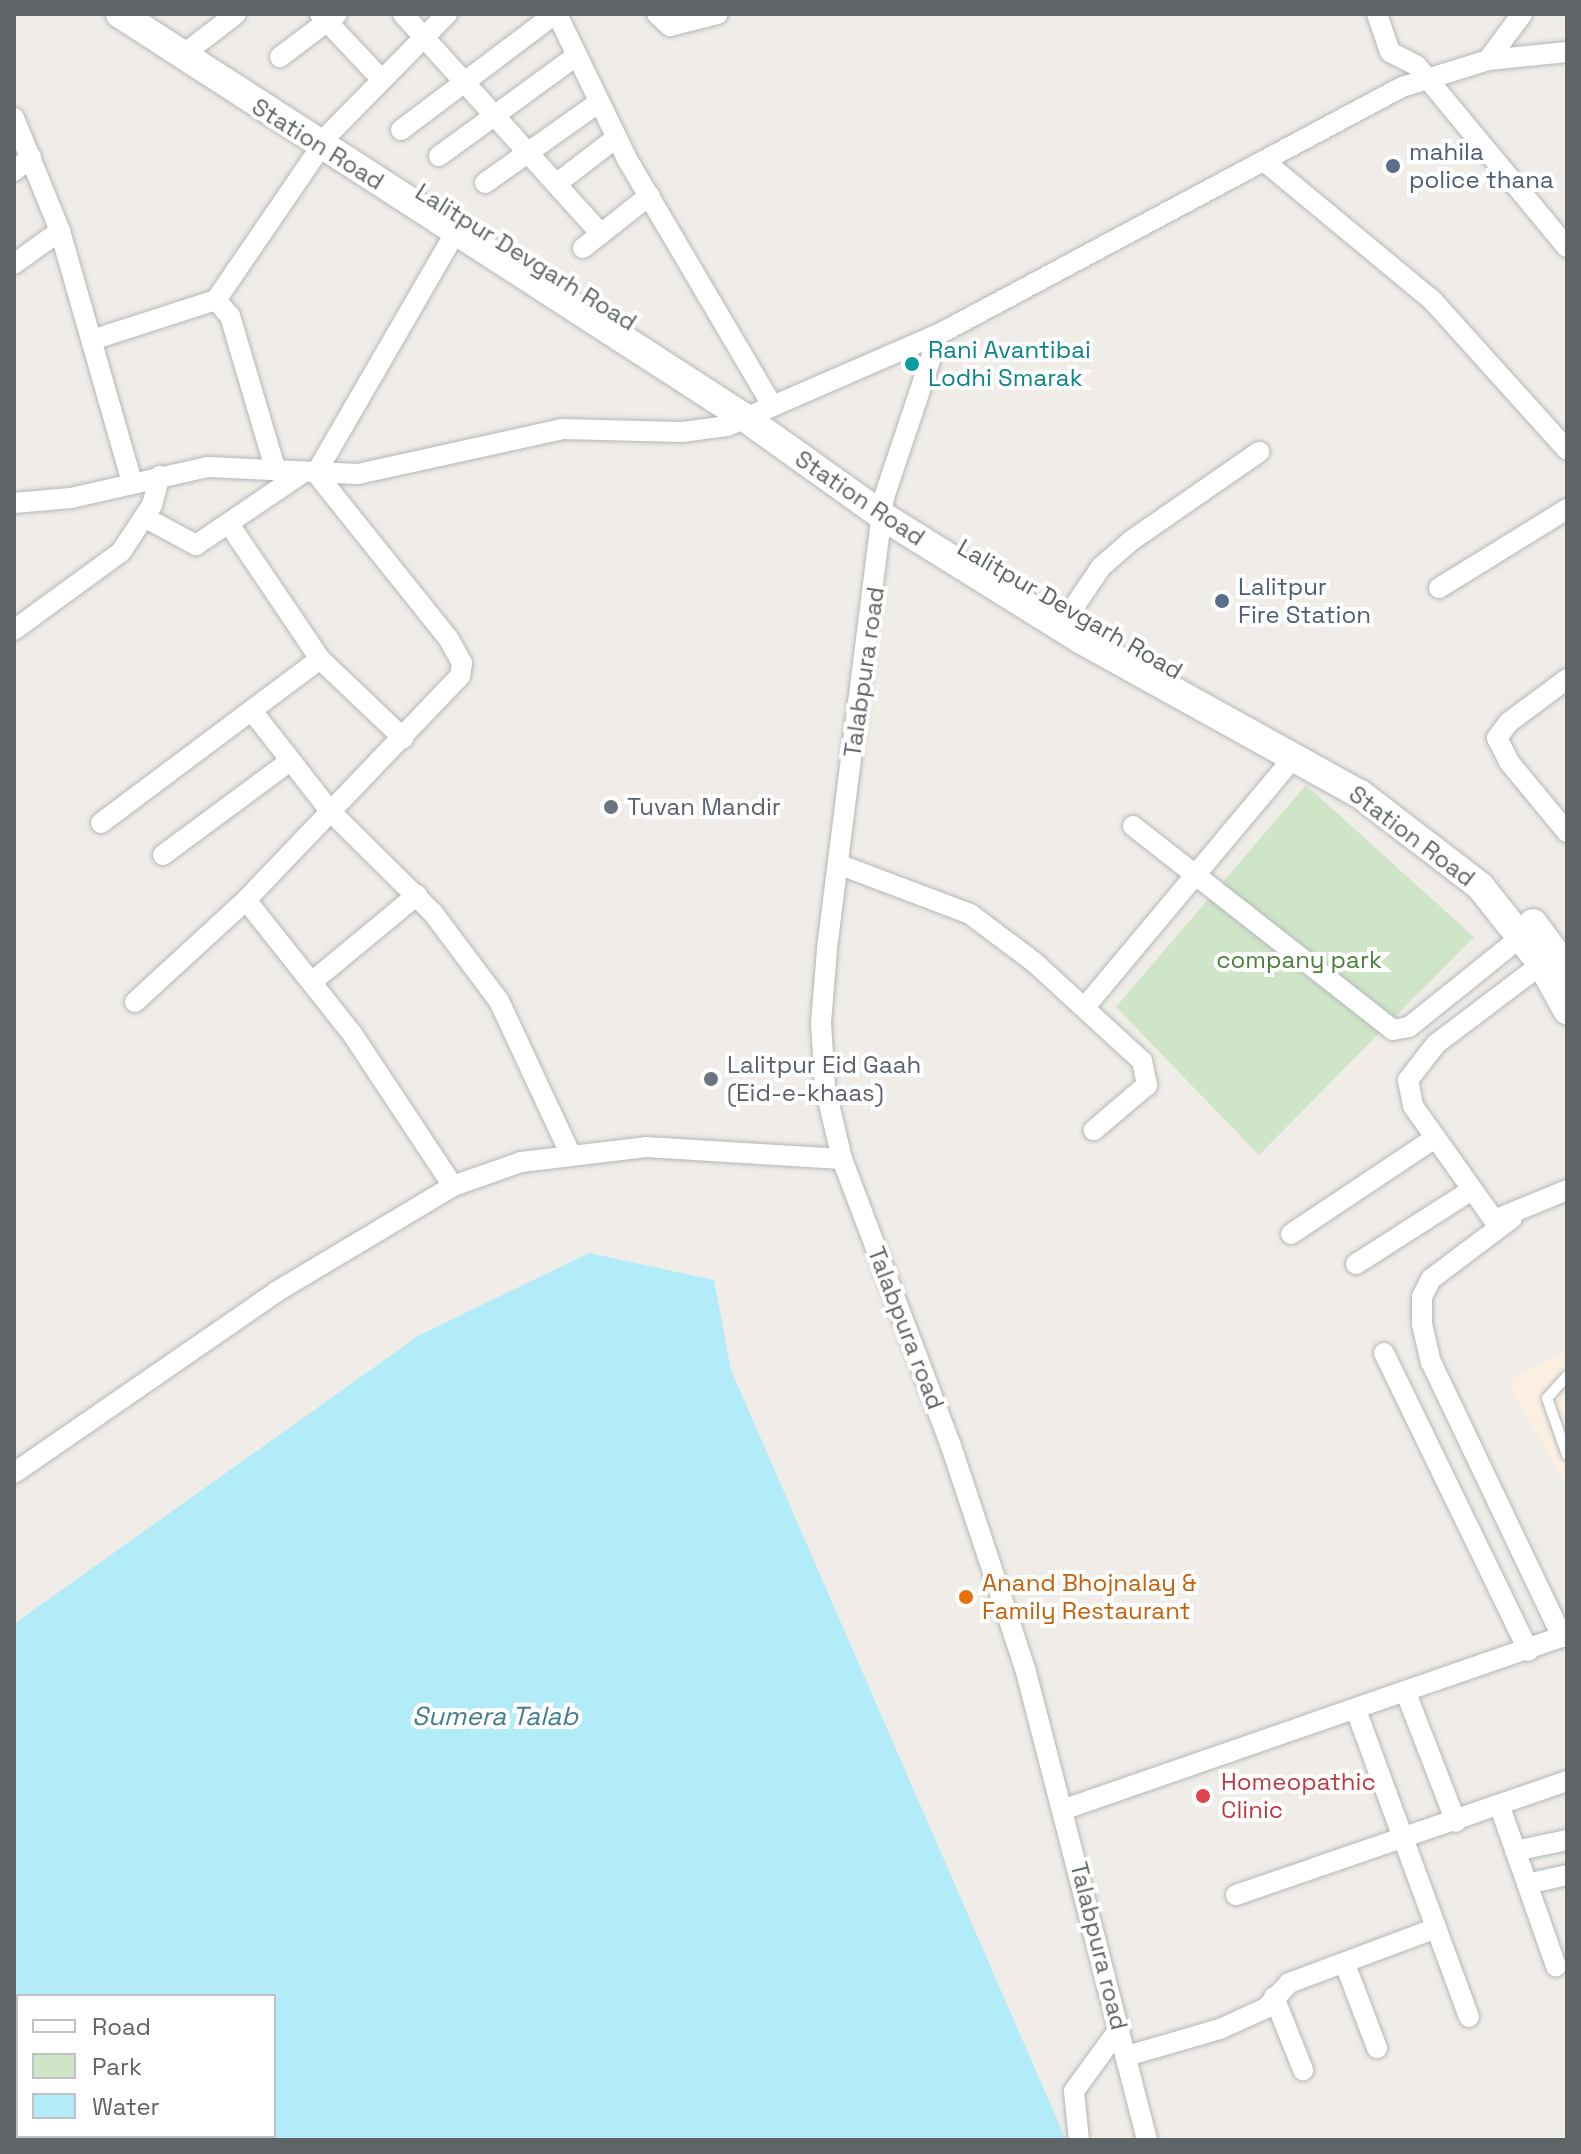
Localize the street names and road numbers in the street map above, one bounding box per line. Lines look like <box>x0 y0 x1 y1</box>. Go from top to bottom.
street label: Station Road <box>247 92 389 196</box>
street label: Lalitpur Devgarh Road <box>410 177 642 337</box>
street label: Station Road <box>790 444 930 552</box>
street label: Lalitpur Devgarh Road <box>952 533 1188 685</box>
street label: Talabpura road <box>838 585 890 759</box>
street label: Station Road <box>1343 779 1481 893</box>
street label: Talabpura road <box>862 1243 950 1413</box>
street label: Talabpura road <box>1064 1859 1134 2033</box>

